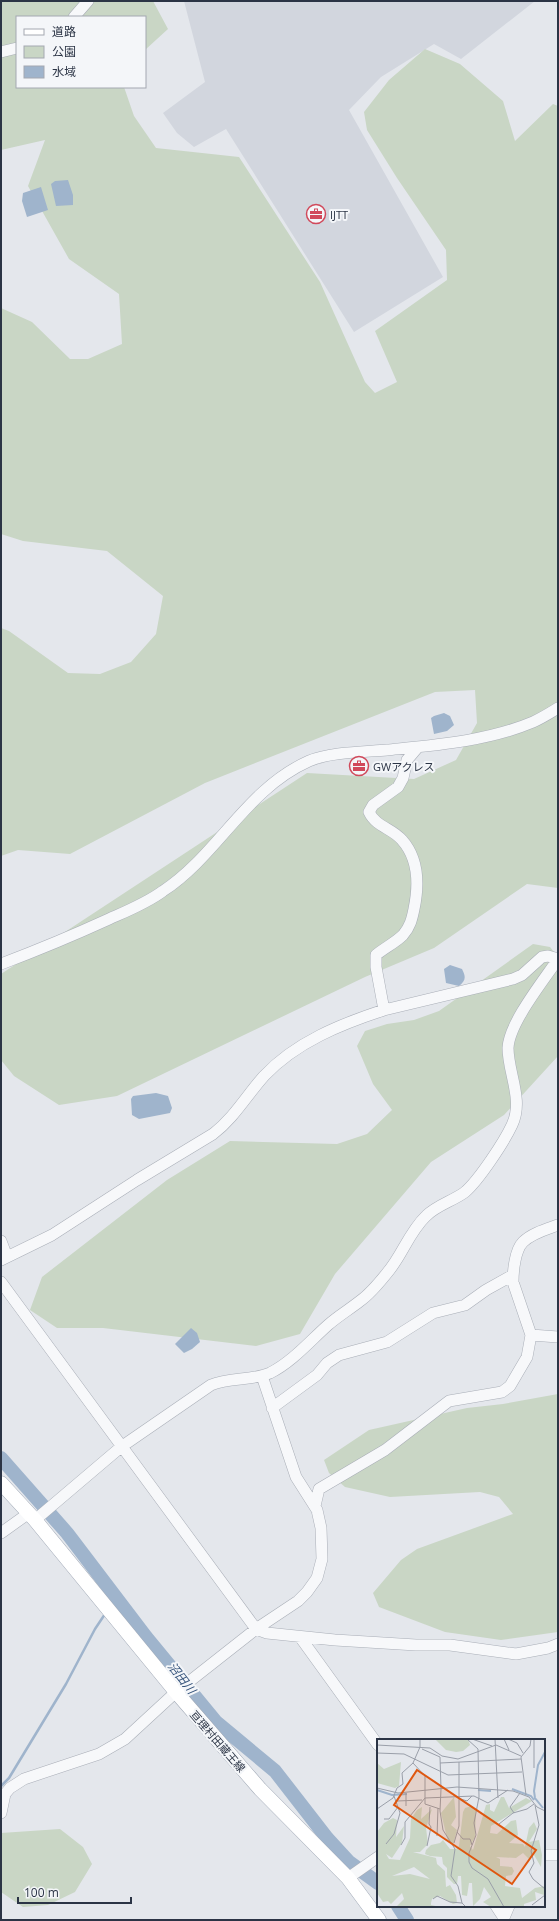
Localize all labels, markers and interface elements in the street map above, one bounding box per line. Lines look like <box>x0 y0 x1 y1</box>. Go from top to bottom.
legend <box>16 16 146 88</box>
text: 道路 <box>52 23 76 40</box>
text: 公園 <box>52 43 76 60</box>
text: 水域 <box>52 63 76 80</box>
office icon: IJTT <box>305 203 327 225</box>
place label: IJTT <box>330 207 348 222</box>
office icon: GWアクレス <box>348 755 370 777</box>
place label: GWアクレス <box>373 759 435 774</box>
water label: 沼田川 <box>164 1659 201 1699</box>
street label: 亘理村田蔵王線 <box>187 1707 249 1775</box>
inset map <box>377 1739 545 1907</box>
scale bar <box>18 1879 131 1905</box>
text: 100 m <box>24 1884 59 1901</box>

